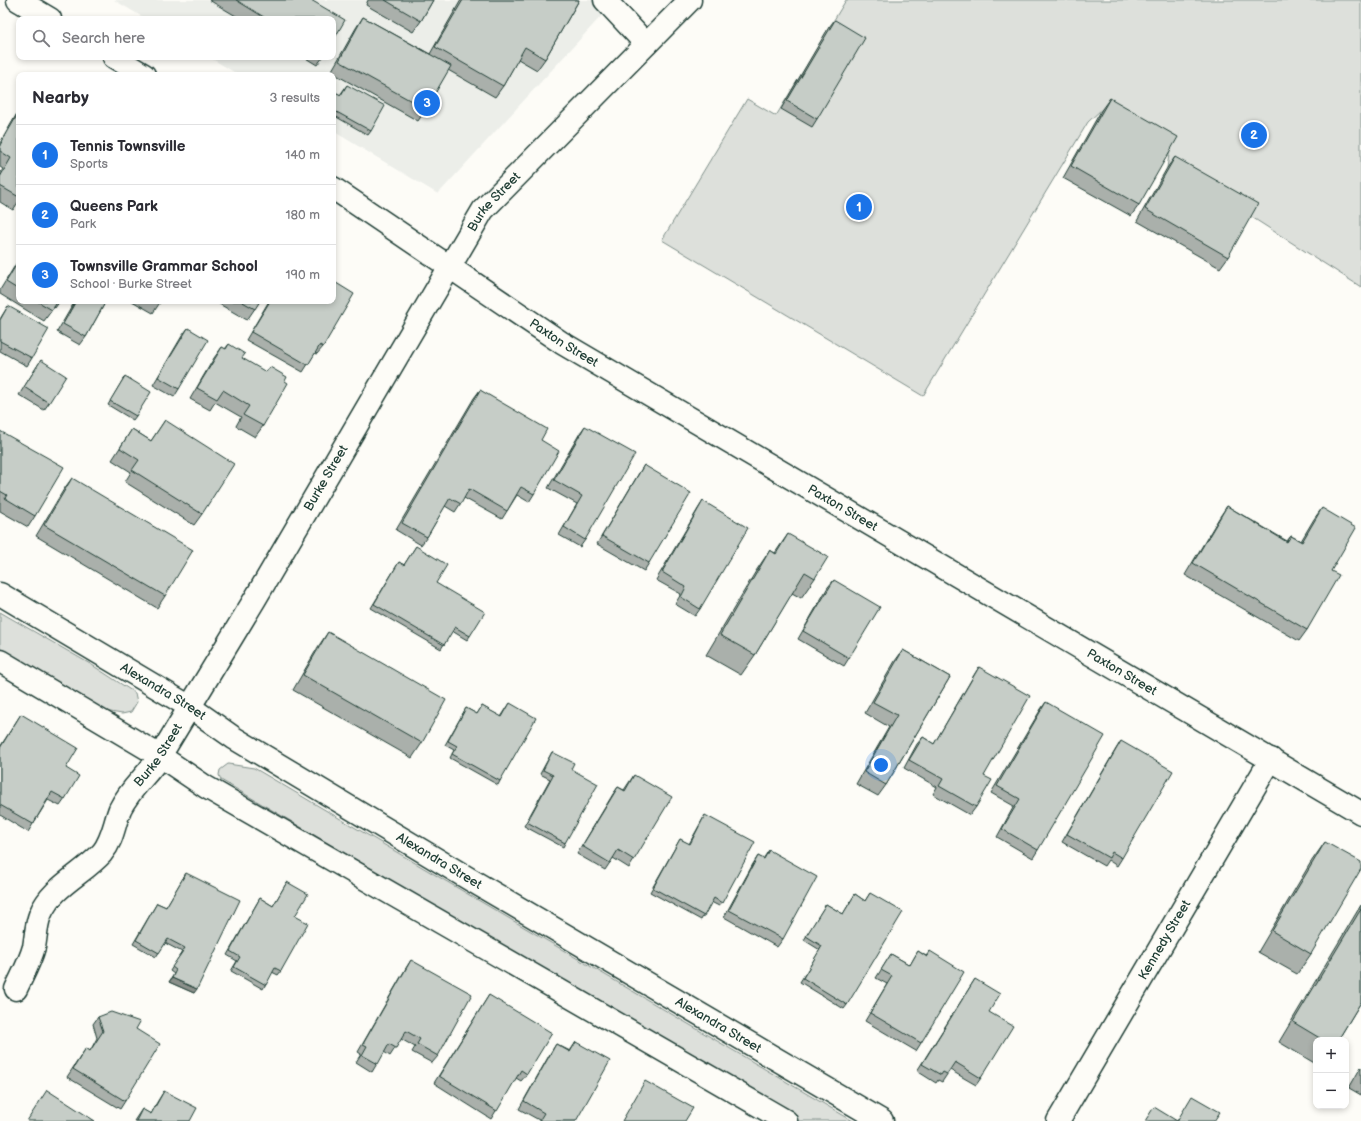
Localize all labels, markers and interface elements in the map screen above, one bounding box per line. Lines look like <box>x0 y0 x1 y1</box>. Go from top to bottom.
search box <box>16 16 336 60</box>
icon: search <box>30 27 52 49</box>
text: Search here <box>62 29 145 48</box>
text: Nearby <box>32 88 89 108</box>
pin: 3 <box>414 88 440 118</box>
text: 3 results <box>269 90 320 106</box>
pin: 2 <box>1241 120 1267 150</box>
text: Tennis Townsville <box>70 137 185 156</box>
text: 1 <box>42 147 48 163</box>
text: 140 m <box>285 147 320 163</box>
text: Sports <box>70 156 108 172</box>
street label: Burke Street <box>464 169 524 234</box>
pin: 1 <box>846 192 872 222</box>
text: Queens Park <box>70 197 158 216</box>
text: 2 <box>41 207 49 223</box>
text: 180 m <box>285 207 320 223</box>
text: Park <box>70 216 96 232</box>
text: Townsville Grammar School <box>70 257 258 276</box>
text: 3 <box>41 267 49 283</box>
text: 190 m <box>286 267 320 283</box>
text: School · Burke Street <box>70 276 192 292</box>
street label: Paxton Street <box>526 315 601 371</box>
street label: Burke Street <box>300 442 351 514</box>
street label: Paxton Street <box>805 481 880 535</box>
street label: Paxton Street <box>1084 646 1160 699</box>
street label: Alexandra Street <box>118 659 209 724</box>
street label: Burke Street <box>131 721 186 790</box>
your location <box>871 755 891 775</box>
street label: Alexandra Street <box>393 829 485 893</box>
street label: Kennedy Street <box>1135 897 1194 983</box>
street label: Alexandra Street <box>673 994 764 1057</box>
map controls <box>1313 1037 1349 1109</box>
button: + <box>1313 1037 1349 1073</box>
button: − <box>1313 1073 1349 1109</box>

